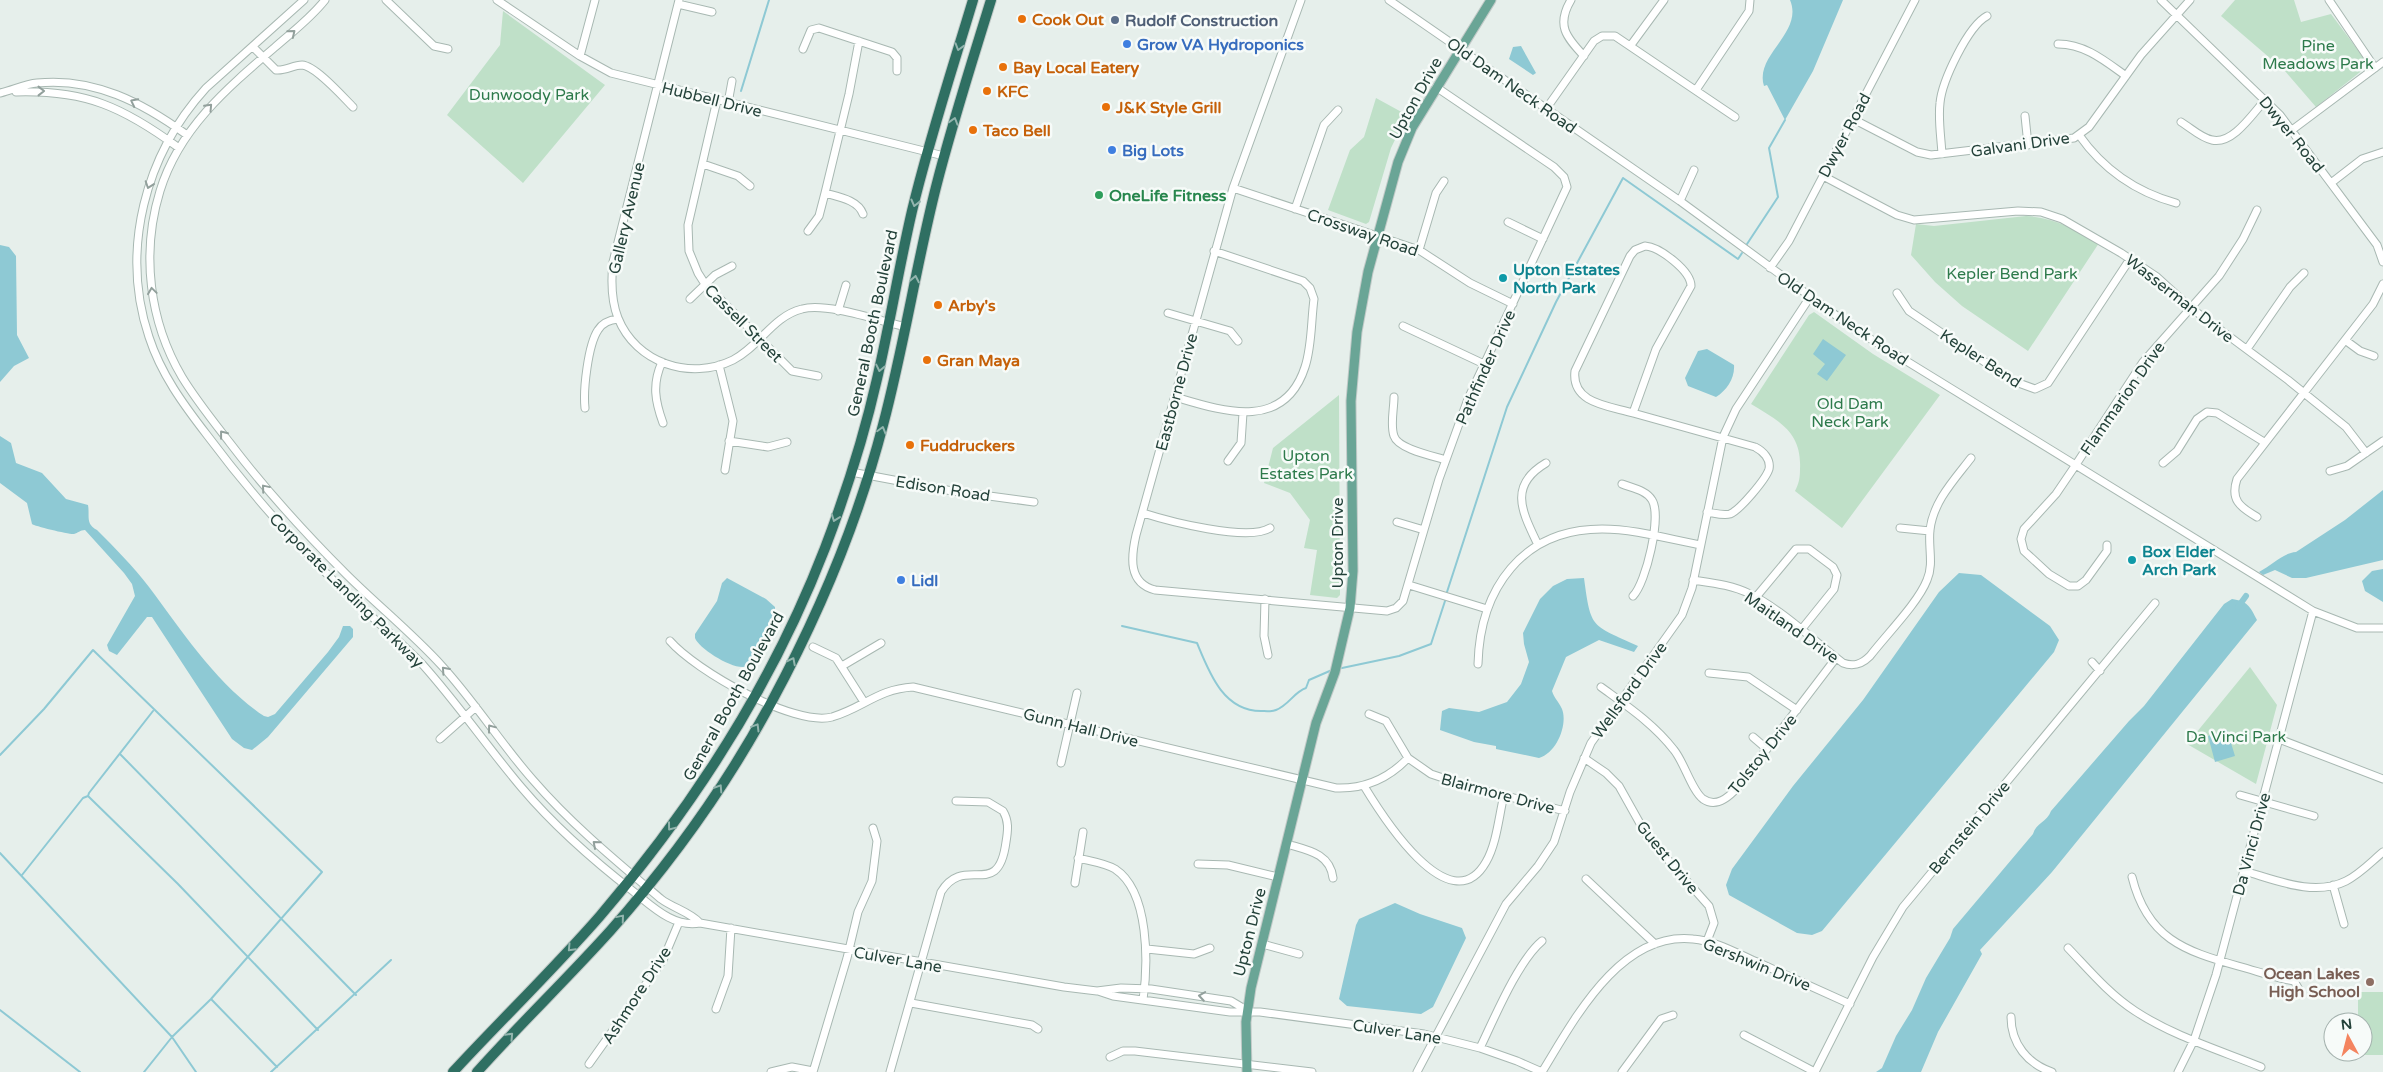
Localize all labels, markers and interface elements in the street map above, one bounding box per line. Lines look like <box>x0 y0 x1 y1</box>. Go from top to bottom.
place label: Cook Out <box>1032 10 1105 30</box>
place label: Rudolf Construction <box>1125 11 1278 31</box>
marker: Cook Out <box>1016 13 1028 25</box>
marker: Rudolf Construction <box>1109 14 1121 26</box>
one-way arrow <box>286 30 295 38</box>
street label: Old Dam Neck Road <box>1443 33 1580 138</box>
place label: Grow VA Hydroponics <box>1137 35 1304 55</box>
park label: Pine Meadows Park <box>2262 36 2374 74</box>
marker: Grow VA Hydroponics <box>1121 38 1133 50</box>
one-way arrow <box>954 42 964 50</box>
street label: Upton Drive <box>1385 54 1447 143</box>
place label: Bay Local Eatery <box>1013 58 1139 78</box>
marker: Bay Local Eatery <box>997 61 1009 73</box>
street label: Hubbell Drive <box>660 78 764 122</box>
place label: KFC <box>997 82 1028 102</box>
park label: Dunwoody Park <box>469 85 589 105</box>
marker: KFC <box>981 85 993 97</box>
one-way arrow <box>38 86 46 96</box>
street label: Dwyer Road <box>1814 90 1875 181</box>
street label: Dwyer Road <box>2254 92 2328 177</box>
one-way arrow <box>130 98 139 108</box>
place label: J&K Style Grill <box>1115 98 1222 118</box>
marker: J&K Style Grill <box>1100 101 1112 113</box>
one-way arrow <box>203 103 212 112</box>
one-way arrow <box>948 118 958 126</box>
place label: Taco Bell <box>982 121 1051 141</box>
marker: Taco Bell <box>967 124 979 136</box>
street label: Galvani Drive <box>1969 128 2071 162</box>
place label: Big Lots <box>1122 141 1184 161</box>
marker: Big Lots <box>1106 144 1118 156</box>
street label: Gallery Avenue <box>604 160 650 276</box>
one-way arrow <box>145 180 155 188</box>
place label: OneLife Fitness <box>1109 186 1227 206</box>
marker: OneLife Fitness <box>1093 189 1105 201</box>
one-way arrow <box>910 199 920 207</box>
street label: Crossway Road <box>1304 205 1421 261</box>
street label: General Booth Boulevard <box>843 228 903 418</box>
street label: Wasserman Drive <box>2121 250 2238 347</box>
place label: Upton Estates North Park <box>1513 260 1620 298</box>
park label: Kepler Bend Park <box>1946 264 2078 284</box>
street label: Old Dam Neck Road <box>1773 267 1912 370</box>
marker: Upton Estates North Park <box>1497 272 1509 284</box>
one-way arrow <box>910 275 920 284</box>
street label: Cassell Street <box>700 280 787 367</box>
one-way arrow <box>147 286 158 294</box>
place label: Arby's <box>948 296 996 316</box>
marker: Arby's <box>932 299 944 311</box>
street label: Pathfinder Drive <box>1452 307 1520 428</box>
street label: Kepler Bend <box>1936 325 2025 393</box>
street label: Eastborne Drive <box>1152 331 1202 453</box>
street label: Flammarion Drive <box>2076 338 2169 459</box>
place label: Gran Maya <box>937 351 1020 371</box>
marker: Gran Maya <box>921 354 933 366</box>
one-way arrow <box>875 363 886 372</box>
park label: Old Dam Neck Park <box>1811 394 1889 432</box>
one-way arrow <box>876 425 887 434</box>
one-way arrow <box>220 431 228 440</box>
place label: Fuddruckers <box>920 436 1015 456</box>
marker: Fuddruckers <box>904 439 916 451</box>
park label: Upton Estates Park <box>1259 446 1353 484</box>
street label: Edison Road <box>894 472 992 506</box>
one-way arrow <box>263 485 271 494</box>
street label: Upton Drive <box>1328 498 1348 588</box>
street label: Corporate Landing Parkway <box>265 509 428 673</box>
one-way arrow <box>831 514 841 522</box>
place label: Box Elder Arch Park <box>2142 542 2217 580</box>
marker: Box Elder Arch Park <box>2126 554 2138 566</box>
place label: Lidl <box>911 571 938 591</box>
marker: Lidl <box>895 574 907 586</box>
street label: Maitland Drive <box>1740 588 1843 668</box>
street label: General Booth Boulevard <box>679 608 789 785</box>
street label: Wellsford Drive <box>1588 638 1672 743</box>
one-way arrow <box>786 657 796 666</box>
one-way arrow <box>442 666 451 675</box>
street label: Gunn Hall Drive <box>1021 704 1140 752</box>
street label: Tolstoy Drive <box>1724 710 1801 799</box>
one-way arrow <box>488 724 497 733</box>
one-way arrow <box>750 724 760 733</box>
park label: Da Vinci Park <box>2186 727 2287 747</box>
street label: Blairmore Drive <box>1439 769 1557 819</box>
street label: Bernstein Drive <box>1925 777 2015 878</box>
one-way arrow <box>713 785 722 794</box>
street label: Da Vinci Drive <box>2229 791 2275 898</box>
street label: Guest Drive <box>1632 817 1703 898</box>
one-way arrow <box>668 821 677 831</box>
one-way arrow <box>593 841 602 850</box>
street label: Upton Drive <box>1229 886 1271 979</box>
one-way arrow <box>615 914 624 923</box>
street label: Gershwin Drive <box>1700 934 1813 996</box>
street label: Culver Lane <box>852 942 944 978</box>
one-way arrow <box>568 943 577 952</box>
street label: Ashmore Drive <box>598 943 676 1048</box>
place label: Ocean Lakes High School <box>2263 964 2360 1002</box>
marker: Ocean Lakes High School <box>2364 976 2376 988</box>
one-way arrow <box>1198 992 1207 1002</box>
north arrow <box>2323 1012 2373 1062</box>
street label: Culver Lane <box>1351 1015 1443 1049</box>
text: N <box>2340 1015 2353 1034</box>
one-way arrow <box>504 1033 513 1042</box>

